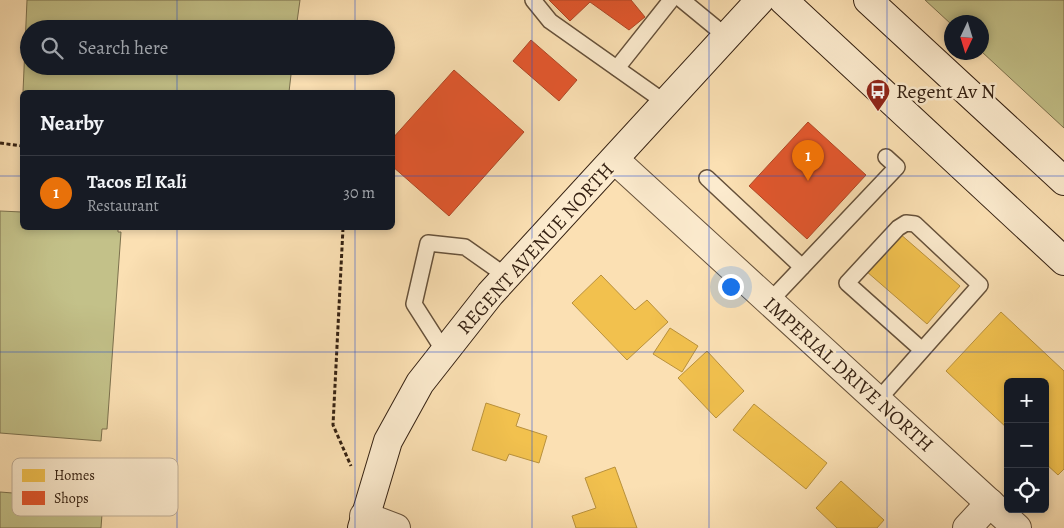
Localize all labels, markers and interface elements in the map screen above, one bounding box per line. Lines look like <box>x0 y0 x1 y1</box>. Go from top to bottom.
north arrow <box>944 15 989 60</box>
search box <box>20 20 395 75</box>
icon: search <box>38 34 66 62</box>
text: Search here <box>78 35 168 61</box>
bus stop icon: Regent Av N <box>865 78 891 112</box>
place label: Regent Av N <box>896 78 995 105</box>
text: Nearby <box>40 109 103 137</box>
pin: 1 <box>792 140 824 181</box>
street label: REGENT AVENUE NORTH <box>451 157 620 340</box>
text: Tacos El Kali <box>87 169 187 195</box>
text: 1 <box>53 182 59 204</box>
text: 30 m <box>343 182 375 204</box>
text: Restaurant <box>87 195 159 217</box>
your location <box>718 274 744 300</box>
street label: IMPERIAL DRIVE NORTH <box>758 291 939 458</box>
map controls <box>1004 378 1049 513</box>
button: + <box>1004 378 1049 423</box>
button: − <box>1004 423 1049 468</box>
legend <box>12 458 178 516</box>
text: Homes <box>54 466 95 485</box>
button: locate <box>1004 468 1049 513</box>
text: Shops <box>54 489 89 508</box>

